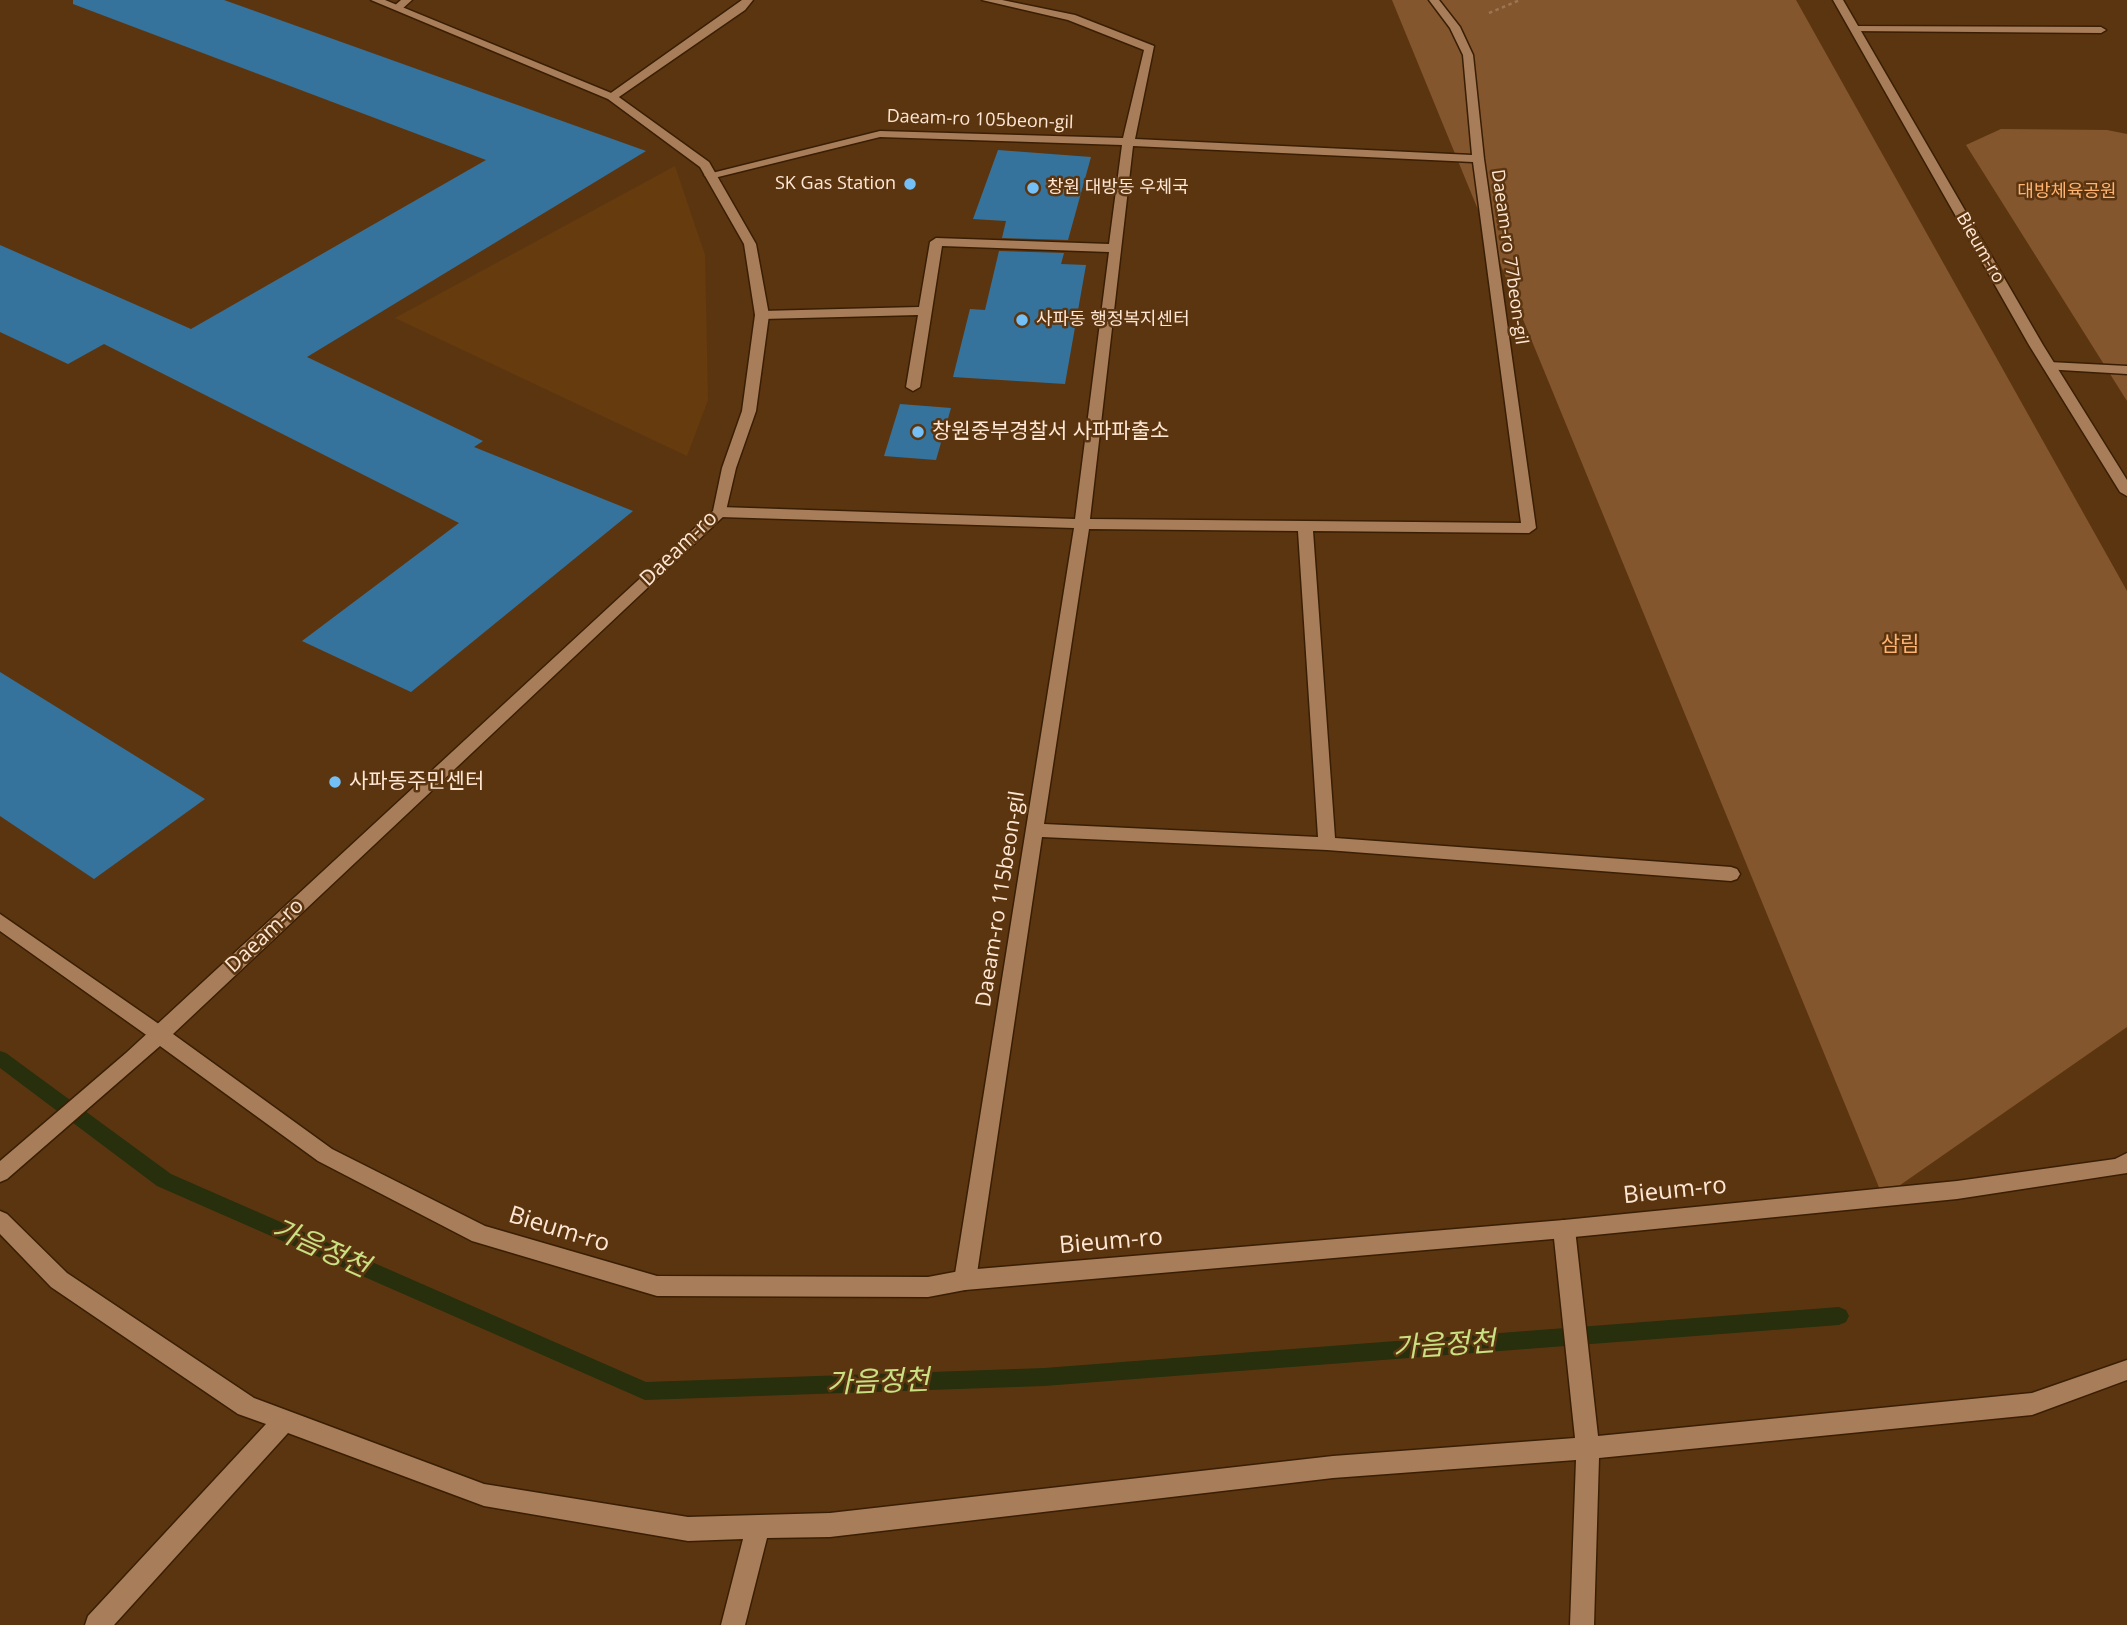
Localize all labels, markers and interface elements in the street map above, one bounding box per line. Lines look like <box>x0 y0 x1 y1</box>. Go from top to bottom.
street label: Daeam-ro 105beon-gil <box>886 106 1074 134</box>
street label: Daeam-ro 77beon-gil <box>1486 168 1532 346</box>
place label: SK Gas Station <box>775 173 896 195</box>
marker: SK Gas Station <box>902 176 918 192</box>
place label: 창원 대방동 우체국 <box>1047 177 1189 199</box>
marker: 창원 대방동 우체국 <box>1025 180 1041 196</box>
park label: 대방체육공원 <box>2017 181 2117 203</box>
street label: Bieum-ro <box>1951 209 2009 287</box>
place label: 사파동 행정복지센터 <box>1036 309 1190 331</box>
marker: 사파동 행정복지센터 <box>1014 312 1030 328</box>
place label: 창원중부경찰서 사파파출소 <box>932 419 1169 445</box>
marker: 창원중부경찰서 사파파출소 <box>910 424 926 440</box>
street label: Daeam-ro <box>635 506 723 592</box>
park label: 삼림 <box>1881 632 1919 658</box>
place label: 사파동주민센터 <box>349 769 484 795</box>
marker: 사파동주민센터 <box>327 774 343 790</box>
street label: Daeam-ro 115beon-gil <box>971 789 1031 1009</box>
street label: Daeam-ro <box>221 893 309 979</box>
street label: Bieum-ro <box>1622 1171 1728 1211</box>
street label: Bieum-ro <box>505 1201 613 1259</box>
water label: 가음정천 <box>266 1213 374 1285</box>
street label: Bieum-ro <box>1058 1223 1164 1261</box>
water label: 가음정천 <box>1391 1326 1497 1366</box>
water label: 가음정천 <box>826 1364 930 1402</box>

